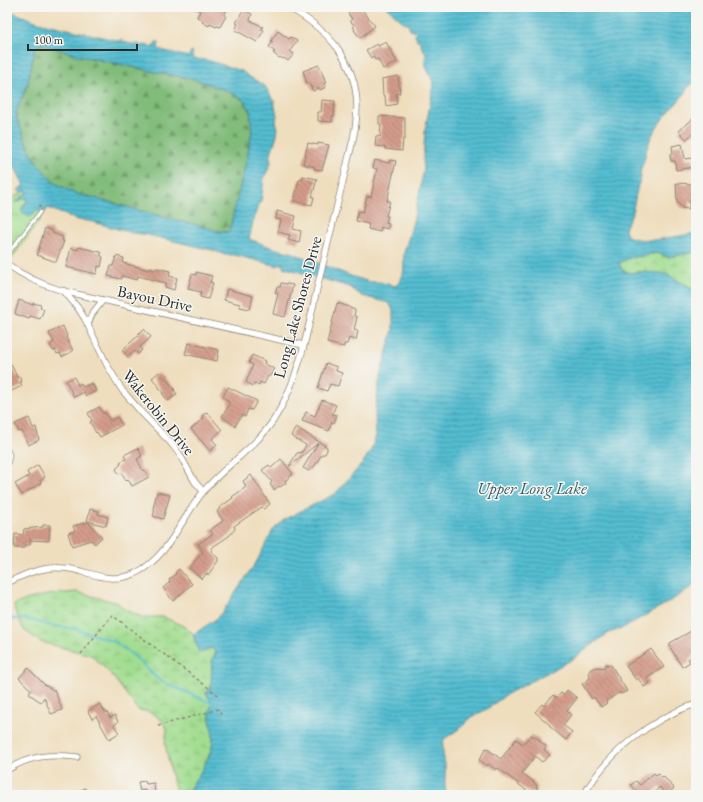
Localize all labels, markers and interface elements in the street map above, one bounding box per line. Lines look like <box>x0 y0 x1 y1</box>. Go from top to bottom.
scale bar <box>28 26 137 52</box>
text: 100 m <box>34 32 64 48</box>
street label: Long Lake Shores Drive <box>268 234 327 380</box>
street label: Bayou Drive <box>116 280 194 317</box>
street label: Wakerobin Drive <box>118 365 200 460</box>
water label: Upper Long Lake <box>477 477 587 499</box>

